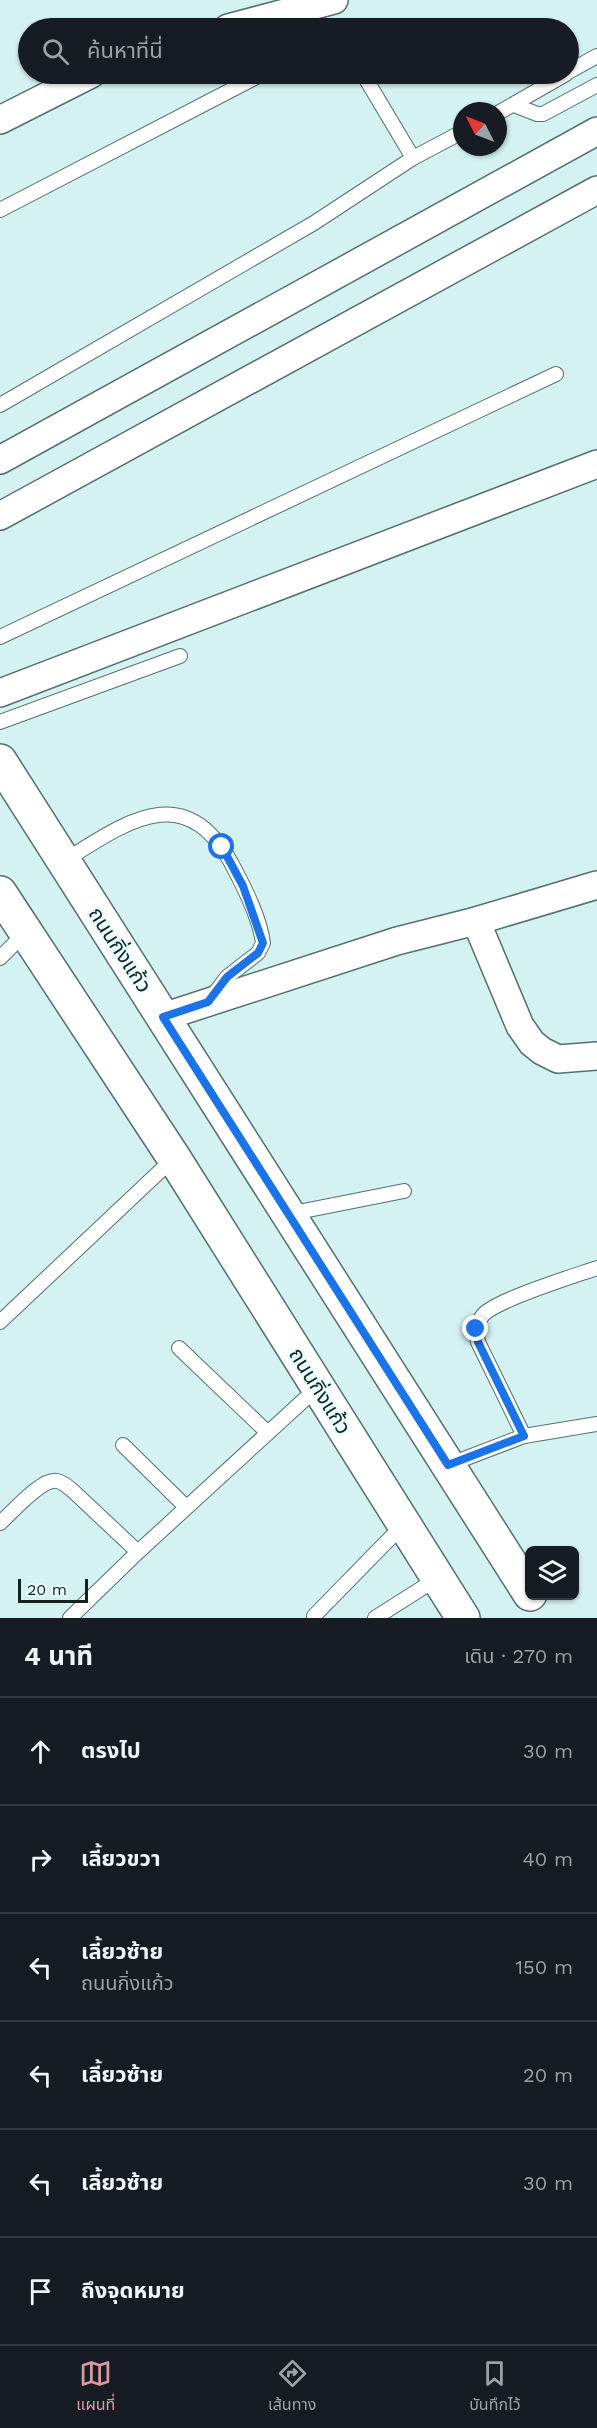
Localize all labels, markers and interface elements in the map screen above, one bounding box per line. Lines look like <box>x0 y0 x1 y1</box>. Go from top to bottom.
search box <box>18 18 579 84</box>
icon: search <box>39 35 72 68</box>
text: ค้นหาที่นี่ <box>87 38 163 63</box>
north arrow <box>453 102 507 156</box>
route start <box>208 833 234 859</box>
street label: ถนนกิ่งแก้ว <box>83 902 158 997</box>
route end <box>462 1315 488 1341</box>
street label: ถนนกิ่งแก้ว <box>284 1343 357 1439</box>
map controls <box>525 1546 579 1600</box>
button: layers <box>525 1546 579 1600</box>
scale bar <box>18 1576 88 1604</box>
text: 20 m <box>27 1580 67 1599</box>
text: 4 นาที <box>24 1641 93 1671</box>
text: เดิน · 270 m <box>464 1644 573 1668</box>
icon: ahead <box>24 1735 57 1768</box>
text: ตรงไป <box>81 1738 141 1763</box>
text: 30 m <box>523 1739 573 1763</box>
icon: right <box>24 1843 57 1876</box>
text: เลี้ยวขวา <box>81 1846 161 1871</box>
text: 40 m <box>522 1847 573 1871</box>
text: เลี้ยวซ้าย <box>81 1939 163 1964</box>
icon: left <box>24 1951 57 1984</box>
text: 150 m <box>515 1955 573 1979</box>
text: ถนนกิ่งแก้ว <box>81 1971 174 1995</box>
icon: left <box>24 2059 57 2092</box>
text: เลี้ยวซ้าย <box>81 2062 163 2087</box>
text: 20 m <box>523 2063 573 2087</box>
icon: left <box>24 2167 57 2200</box>
text: เลี้ยวซ้าย <box>81 2170 163 2195</box>
text: 30 m <box>523 2171 573 2195</box>
icon: arrive <box>24 2275 57 2308</box>
text: ถึงจุดหมาย <box>81 2278 185 2303</box>
tab: แผนที่ <box>76 2357 115 2417</box>
tab: เส้นทาง <box>268 2357 316 2417</box>
tab: บันทึกไว้ <box>469 2357 521 2417</box>

